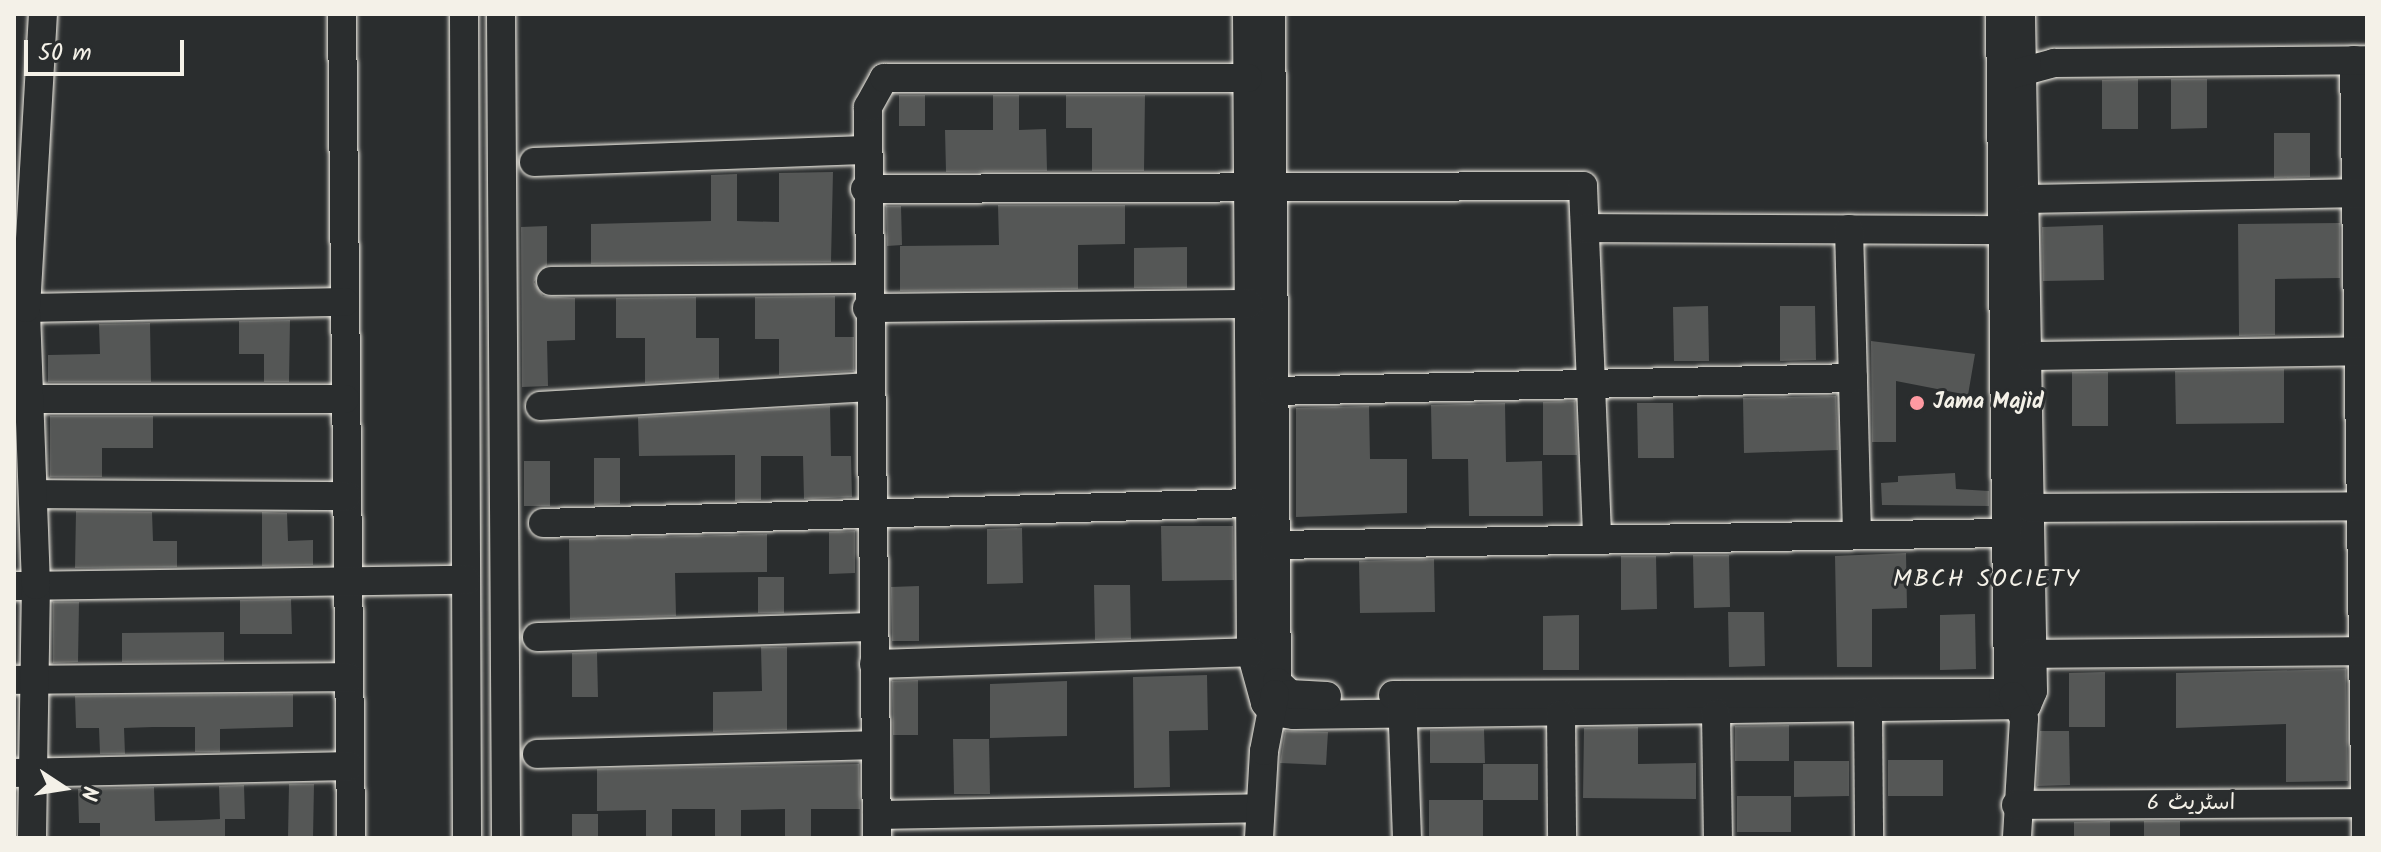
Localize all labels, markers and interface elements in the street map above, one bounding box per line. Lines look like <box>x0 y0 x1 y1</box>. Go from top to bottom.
scale bar <box>28 24 188 74</box>
text: 50 m <box>38 34 92 73</box>
place label: Jama Majid <box>1933 390 2044 416</box>
marker: Jama Majid <box>1908 394 1926 412</box>
district label: MBCH SOCIETY <box>1893 566 2081 594</box>
north arrow <box>24 748 104 828</box>
text: N <box>69 783 107 804</box>
street label: اسٹریٹ 6 <box>2147 791 2235 817</box>

